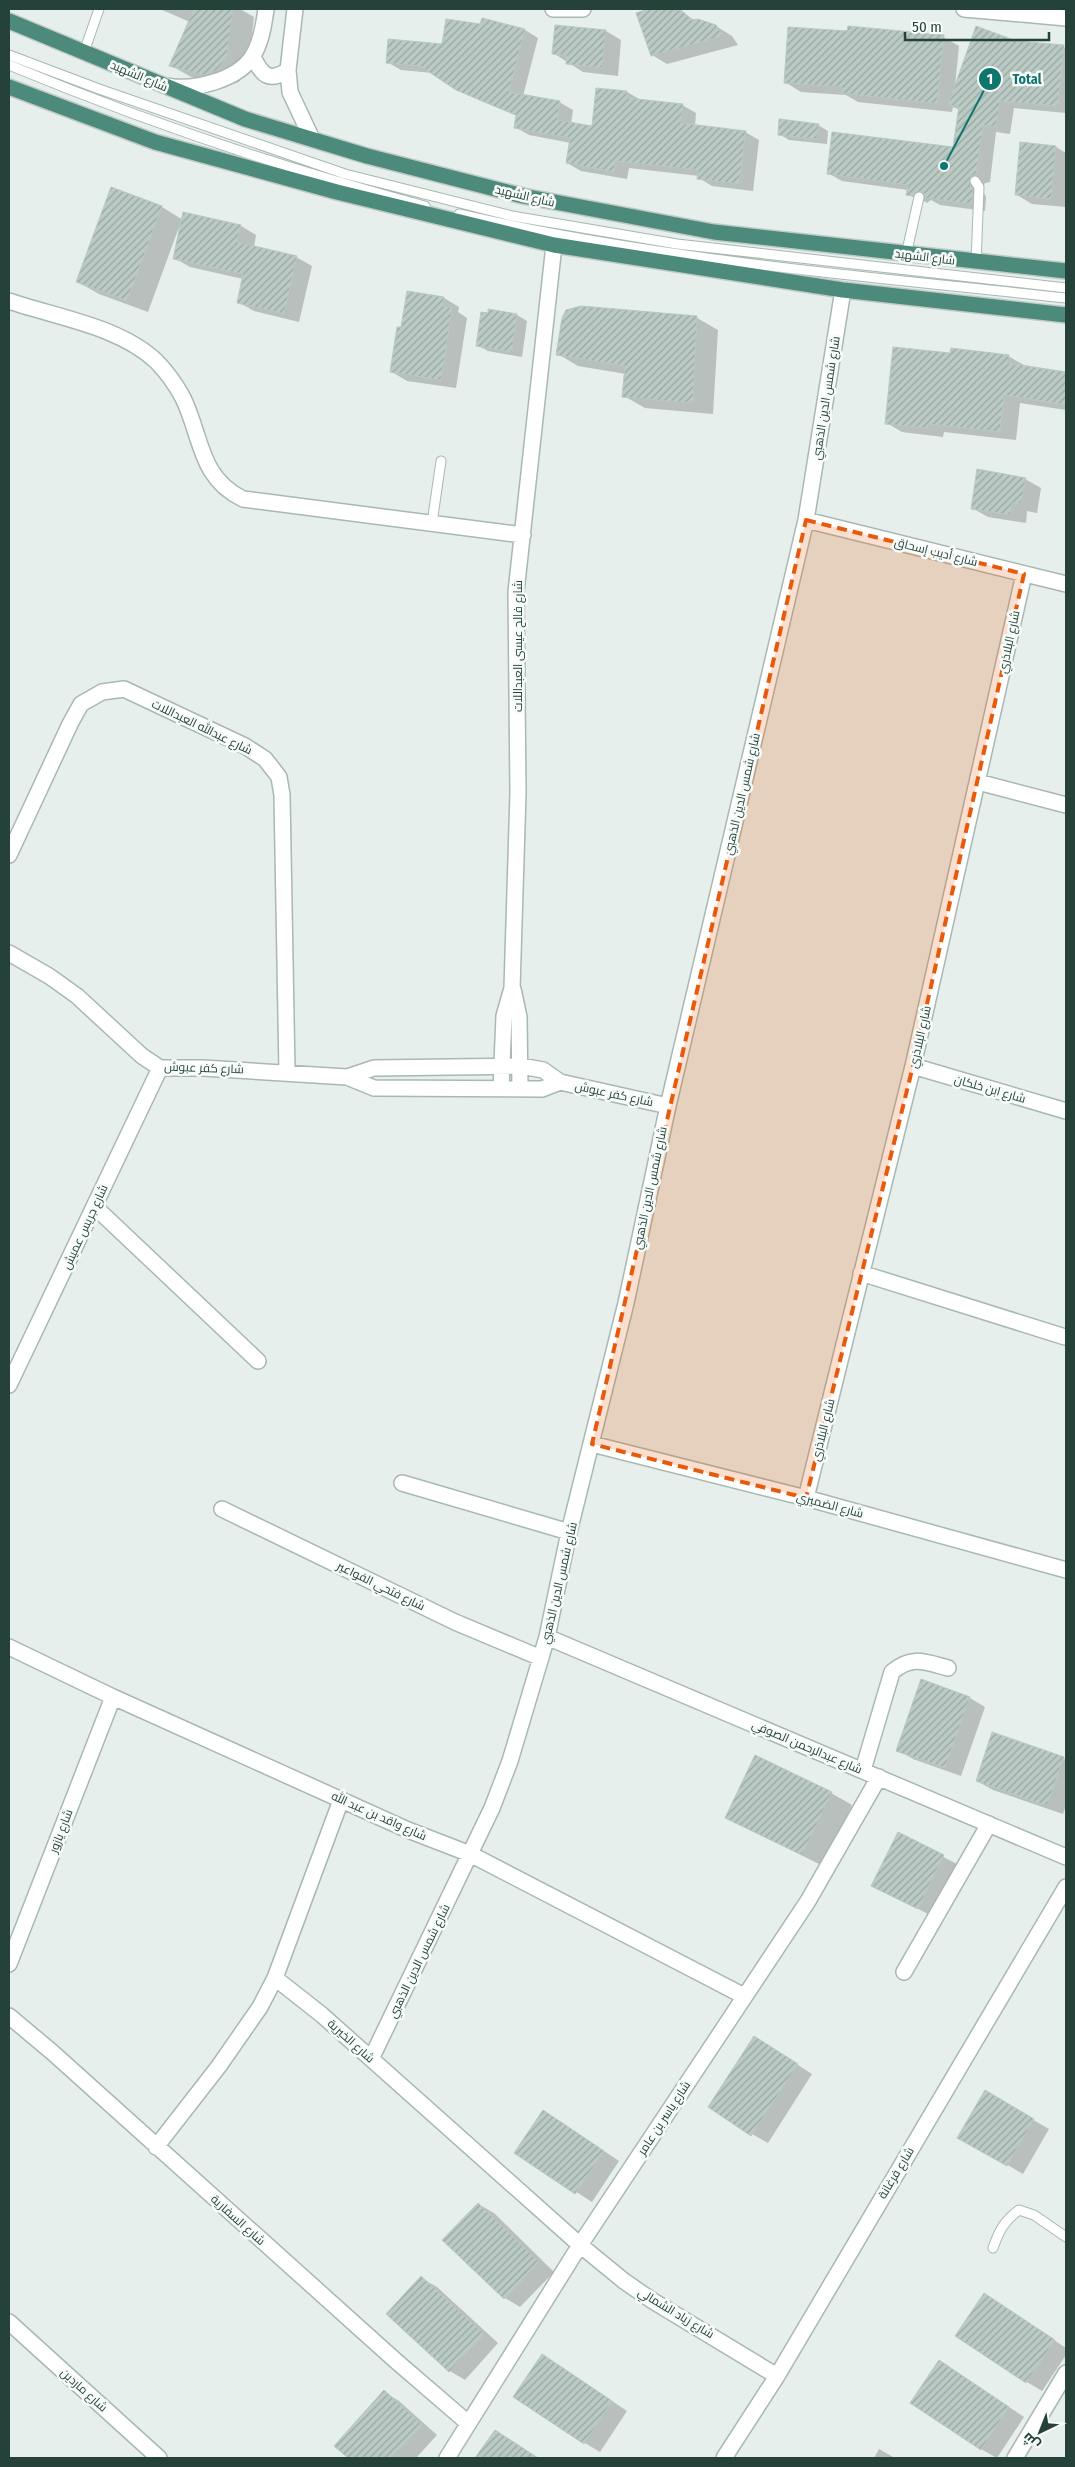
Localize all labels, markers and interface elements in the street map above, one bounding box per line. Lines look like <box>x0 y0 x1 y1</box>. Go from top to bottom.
scale bar <box>905 10 1049 42</box>
text: 50 m <box>912 18 942 36</box>
street label: شارع الشهيد <box>108 58 170 95</box>
callout: Total <box>977 64 1051 93</box>
text: 1 <box>987 70 993 88</box>
text: Total <box>1013 71 1042 88</box>
street label: شارع الشهيد <box>494 182 556 211</box>
street label: شارع الشهيد <box>894 246 956 269</box>
street label: شارع شمس الدين الذهبي <box>809 335 846 461</box>
street label: شارع أديب إسحاق <box>893 534 979 570</box>
street label: شارع فالح عيسى العبداللات <box>511 580 526 712</box>
street label: شارع البلاذري <box>996 609 1025 675</box>
street label: شارع عبدالله العبداللات <box>149 696 255 758</box>
street label: شارع شمس الدين الذهبي <box>721 731 766 857</box>
street label: شارع البلاذري <box>906 1004 937 1070</box>
street label: شارع كفر عبوش <box>164 1060 244 1077</box>
street label: شارع ابن خلكان <box>952 1072 1027 1107</box>
street label: شارع كفر عبوش <box>573 1079 655 1110</box>
street label: شارع شمس الدين الذهبي <box>630 1125 673 1251</box>
street label: شارع جريس عميش <box>59 1182 112 1272</box>
street label: شارع البلاذري <box>808 1397 840 1463</box>
street label: شارع الضميري <box>794 1489 865 1524</box>
street label: شارع شمس الدين الذهبي <box>538 1520 583 1646</box>
street label: شارع فتحي الفواعير <box>333 1558 427 1616</box>
street label: شارع عبدالرحمن الصوفي <box>749 1717 864 1779</box>
street label: شارع واقد بن عبد الله <box>329 1788 429 1844</box>
street label: شارع يازور <box>46 1807 77 1856</box>
street label: شارع شمس الدين الذهبي <box>385 1902 455 2022</box>
street label: شارع الخيرية <box>324 2016 377 2066</box>
street label: شارع ياسر بن عامر <box>634 2078 694 2159</box>
street label: شارع فرغانة <box>875 2145 918 2202</box>
street label: شارع السفارية <box>207 2192 268 2249</box>
street label: شارع زياد الشمالي <box>634 2285 717 2344</box>
street label: شارع ماردين <box>57 2365 110 2415</box>
north arrow <box>1015 2407 1065 2457</box>
text: ش <box>1019 2429 1044 2453</box>

